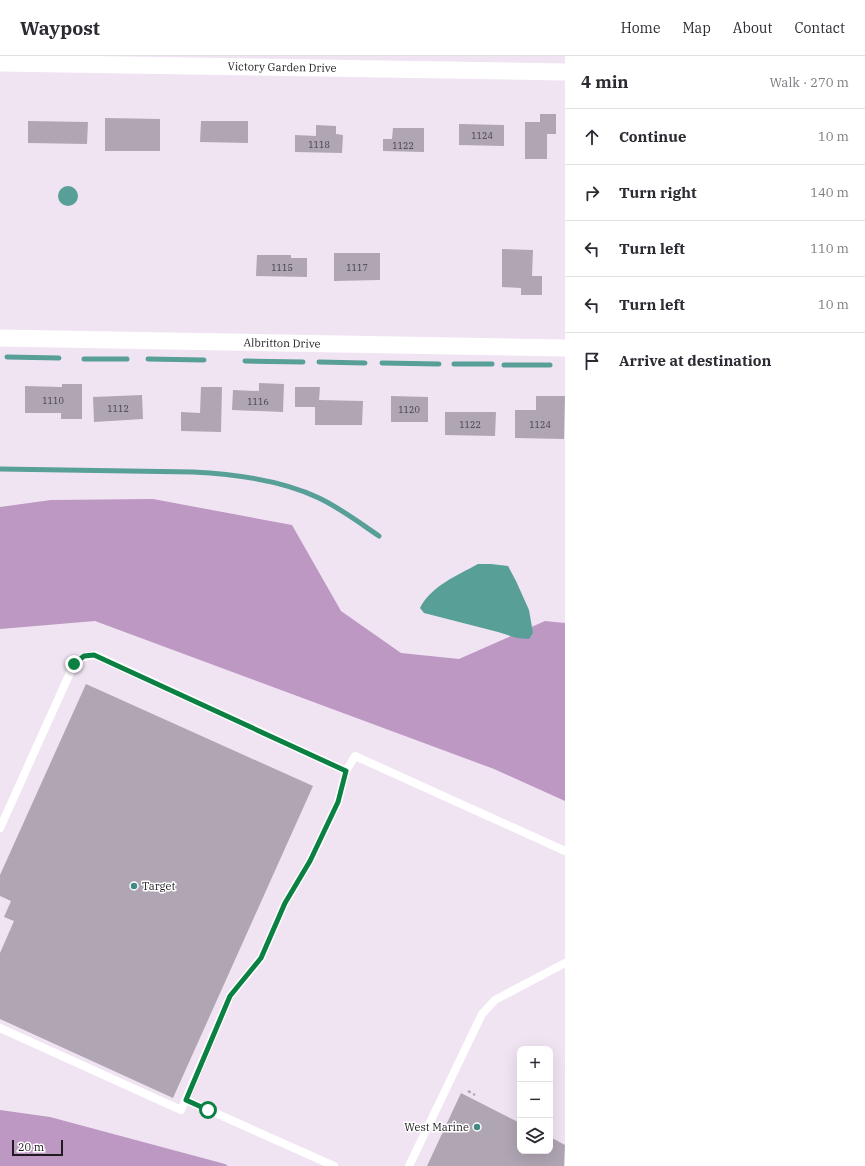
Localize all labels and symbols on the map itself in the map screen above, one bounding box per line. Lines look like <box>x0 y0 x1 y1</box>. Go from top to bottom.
street label: Victory Garden Drive <box>227 59 337 75</box>
house number: 1124 <box>471 130 493 141</box>
house number: 1118 <box>308 139 330 150</box>
house number: 1122 <box>392 140 414 151</box>
house number: 1115 <box>271 262 293 273</box>
house number: 1117 <box>346 262 368 273</box>
street label: Albritton Drive <box>243 335 321 351</box>
house number: 1110 <box>42 395 64 406</box>
house number: 1116 <box>247 396 269 407</box>
house number: 1112 <box>107 403 129 414</box>
house number: 1120 <box>398 404 420 415</box>
house number: 1122 <box>459 419 481 430</box>
house number: 1124 <box>529 419 551 430</box>
route end <box>65 655 83 673</box>
place label: Target <box>142 879 175 893</box>
marker: Target <box>129 881 139 891</box>
route start <box>199 1101 217 1119</box>
place label: West Marine <box>404 1120 469 1134</box>
marker: West Marine <box>472 1122 482 1132</box>
scale bar <box>12 1138 63 1157</box>

